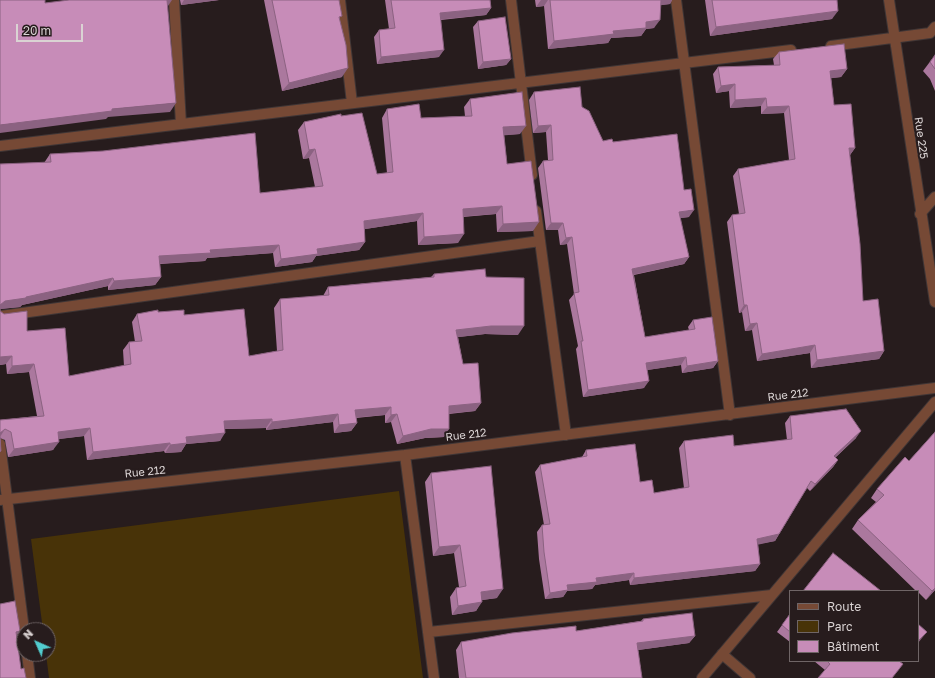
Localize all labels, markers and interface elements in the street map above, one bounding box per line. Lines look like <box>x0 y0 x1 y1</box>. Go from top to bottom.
scale bar <box>18 16 85 42</box>
text: 20 m <box>23 23 51 38</box>
street label: Rue 225 <box>912 116 930 160</box>
street label: Rue 212 <box>767 386 809 404</box>
street label: Rue 212 <box>445 426 487 444</box>
street label: Rue 212 <box>124 463 166 481</box>
legend <box>789 590 919 662</box>
text: Route <box>827 599 861 614</box>
text: Parc <box>827 619 853 634</box>
north arrow <box>16 622 56 662</box>
text: N <box>20 626 35 641</box>
text: Bâtiment <box>827 639 879 654</box>

